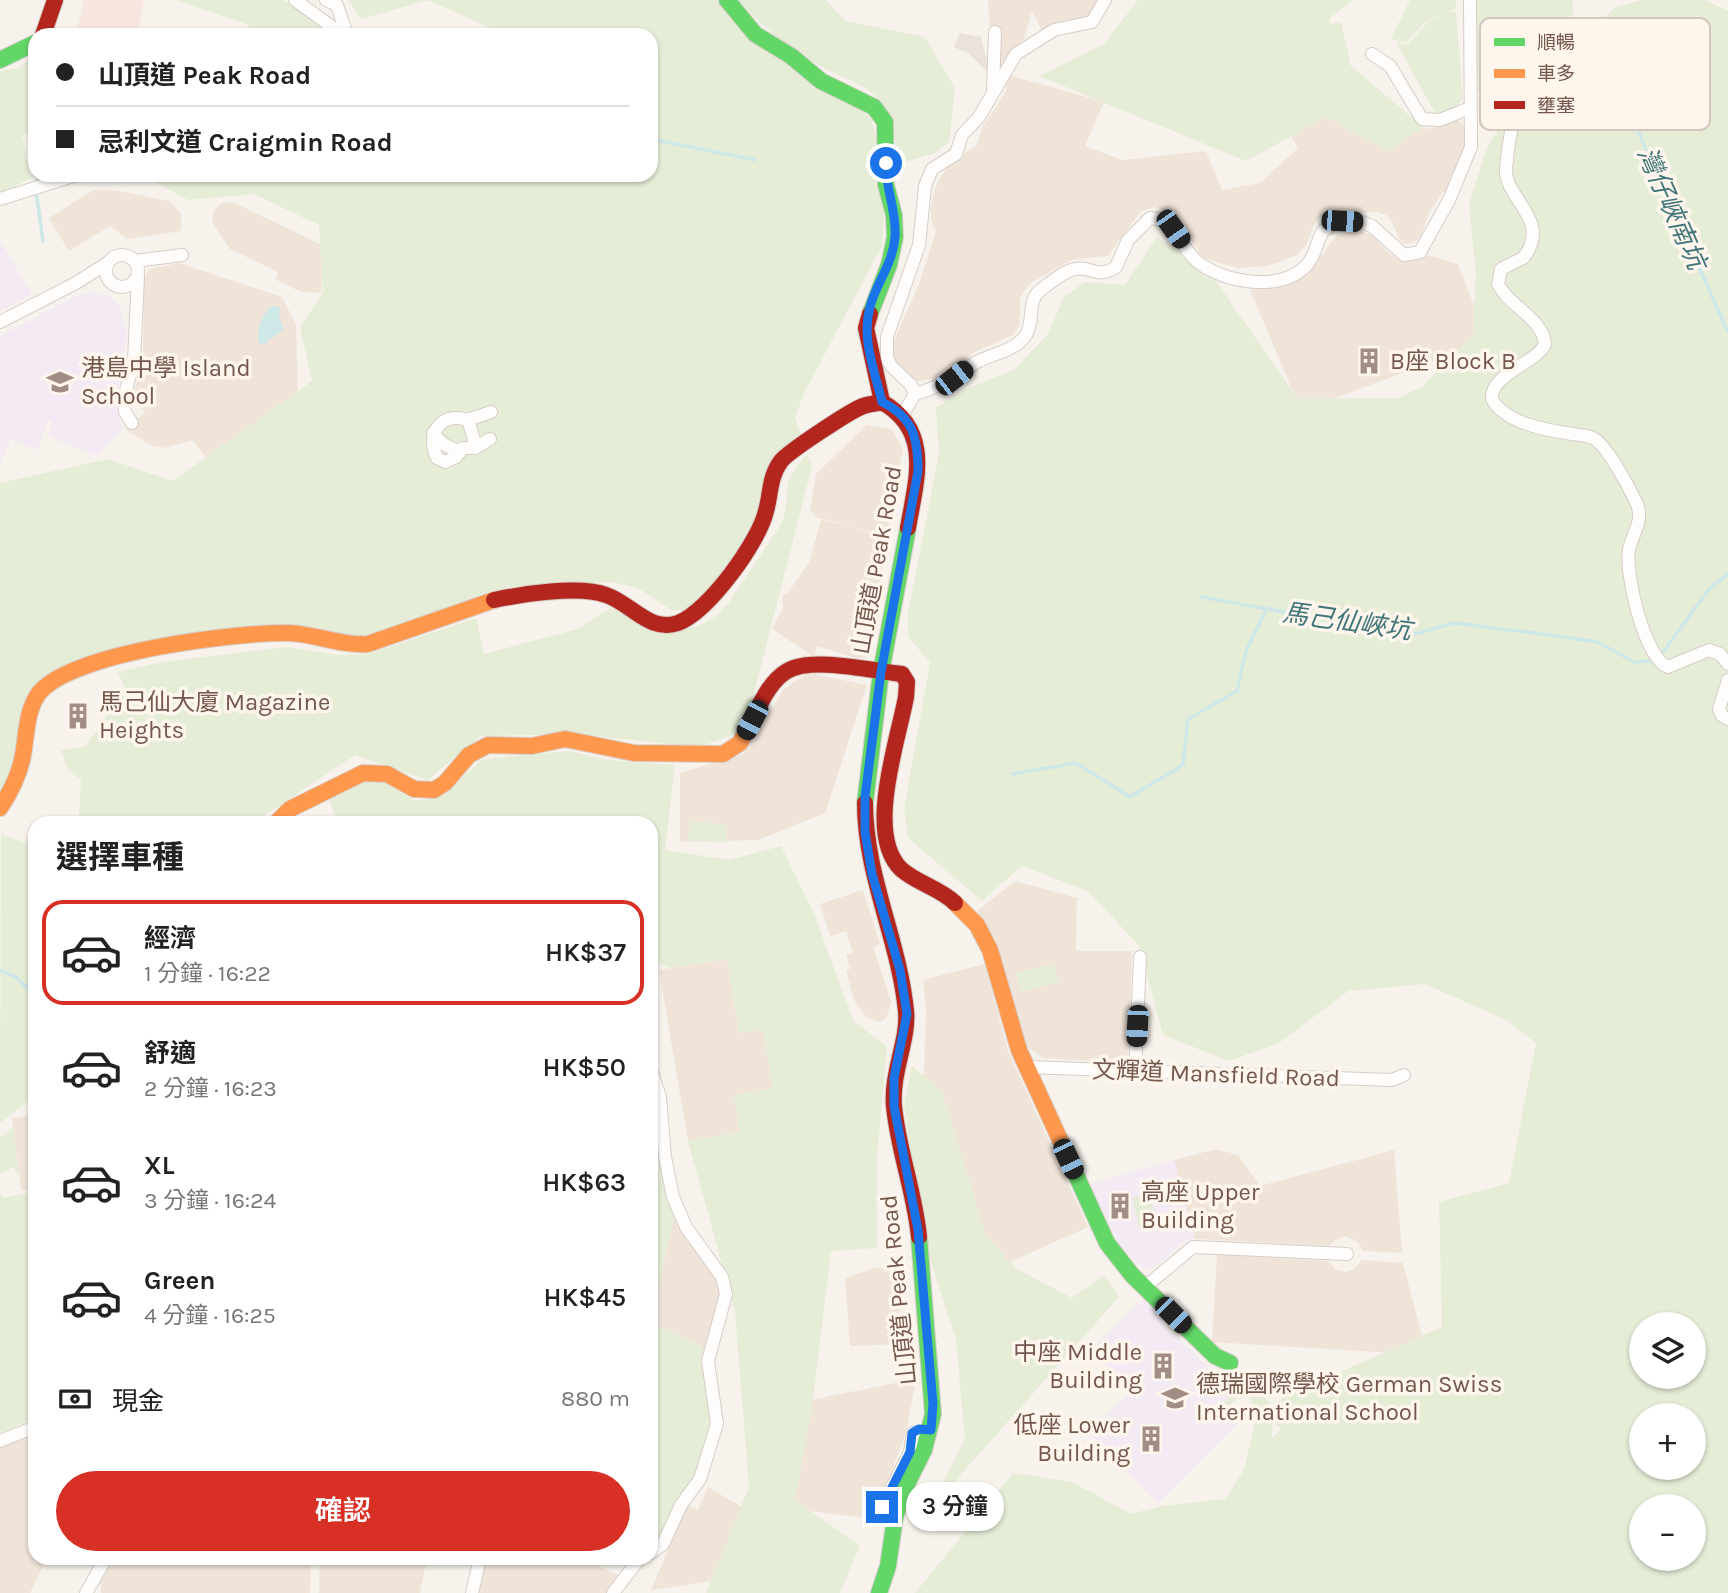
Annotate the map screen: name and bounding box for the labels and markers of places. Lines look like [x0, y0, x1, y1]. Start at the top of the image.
building icon: B座 Block B [1354, 346, 1384, 376]
place label: B座 Block B [1390, 347, 1516, 375]
place label: 港島中學 Island School [81, 354, 251, 410]
school or university icon: 港島中學 Island School [45, 367, 75, 397]
place label: 馬己仙大廈 Magazine Heights [99, 688, 330, 744]
building icon: 馬己仙大廈 Magazine Heights [63, 701, 93, 731]
place label: 高座 Upper Building [1141, 1178, 1260, 1234]
building icon: 高座 Upper Building [1105, 1191, 1135, 1221]
place label: 中座 Middle Building [1013, 1338, 1142, 1394]
building icon: 中座 Middle Building [1148, 1351, 1178, 1381]
place label: 德瑞國際學校 German Swiss International School [1196, 1370, 1502, 1426]
school or university icon: 德瑞國際學校 German Swiss International School [1160, 1383, 1190, 1413]
place label: 低座 Lower Building [1014, 1411, 1130, 1467]
building icon: 低座 Lower Building [1136, 1424, 1166, 1454]

